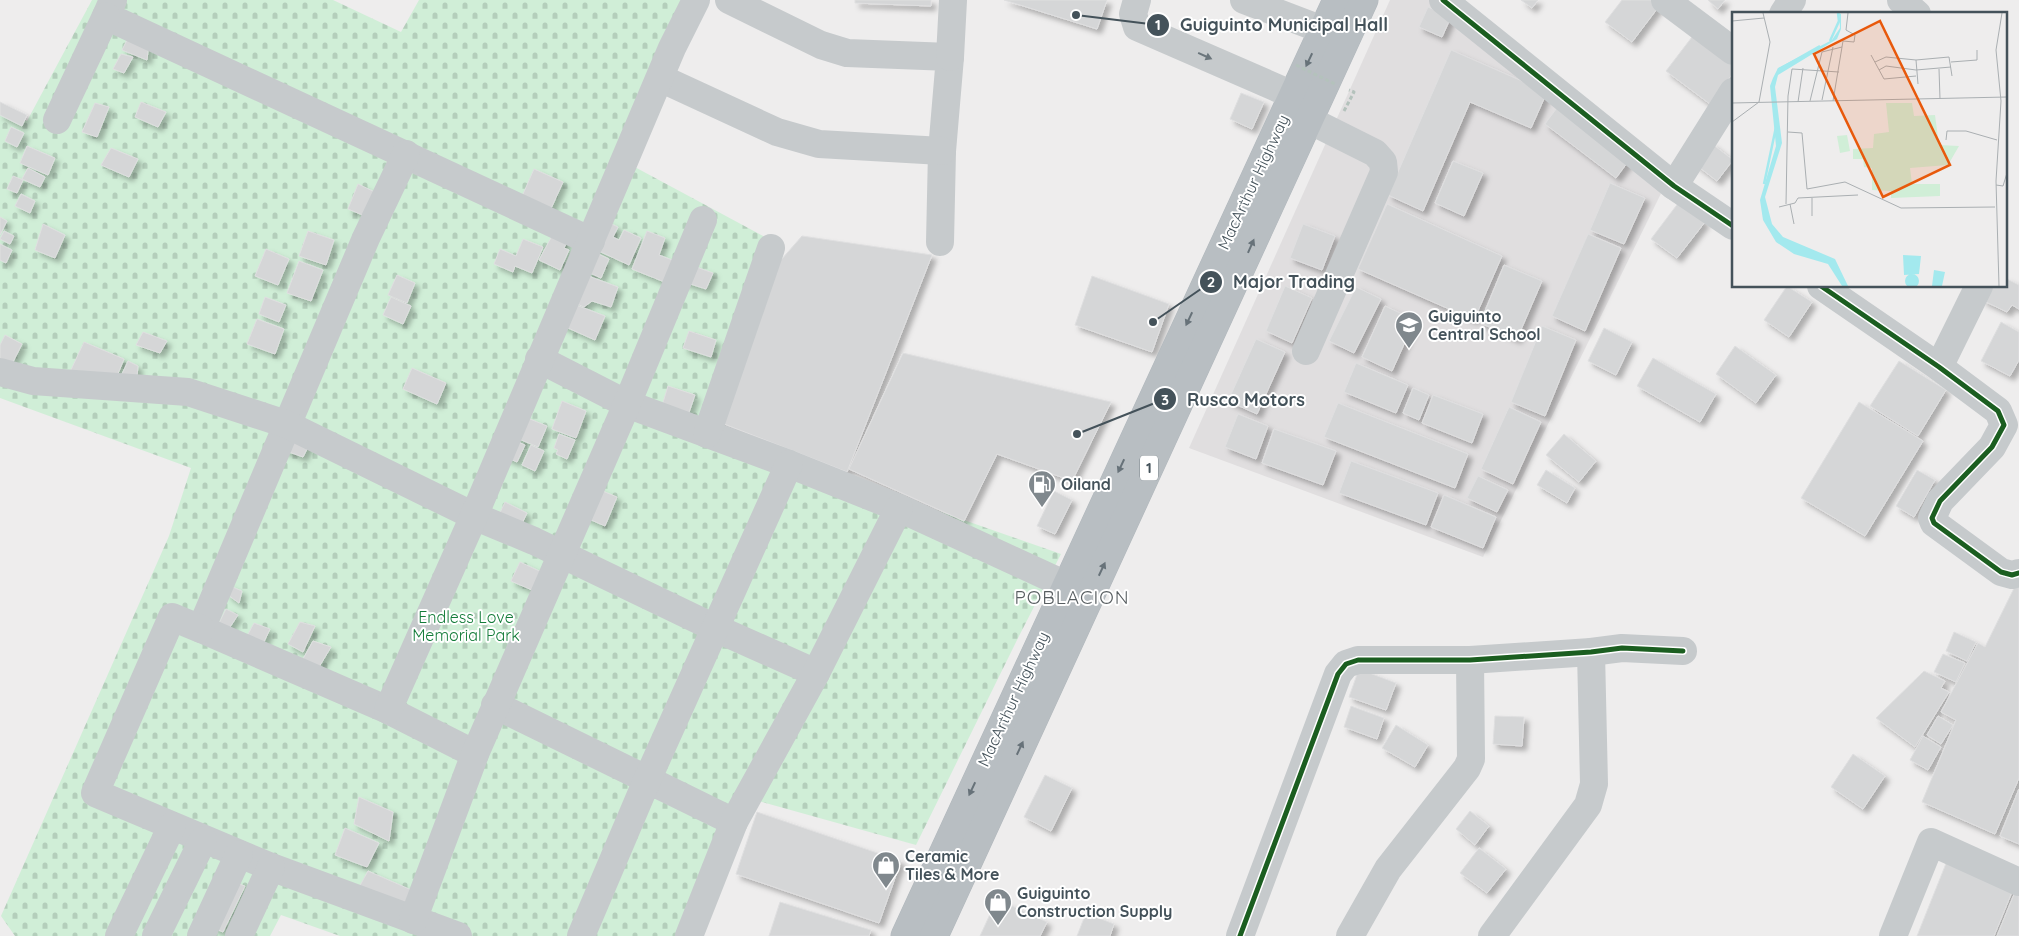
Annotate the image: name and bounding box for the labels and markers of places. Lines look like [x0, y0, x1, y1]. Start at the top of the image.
callout: Guiguinto Municipal Hall [1145, 9, 1399, 42]
callout: Major Trading [1198, 265, 1365, 298]
place label: Guiguinto Central School [1428, 306, 1541, 344]
school or university icon: Guiguinto Central School [1394, 310, 1424, 349]
callout: Rusco Motors [1152, 383, 1315, 416]
fuel station icon: Oiland [1027, 469, 1057, 508]
place label: Oiland [1061, 474, 1111, 494]
place label: Ceramic Tiles & More [905, 846, 1000, 884]
shop icon: Ceramic Tiles & More [871, 850, 901, 889]
place label: Guiguinto Construction Supply [1017, 883, 1172, 921]
shop icon: Guiguinto Construction Supply [983, 887, 1013, 926]

